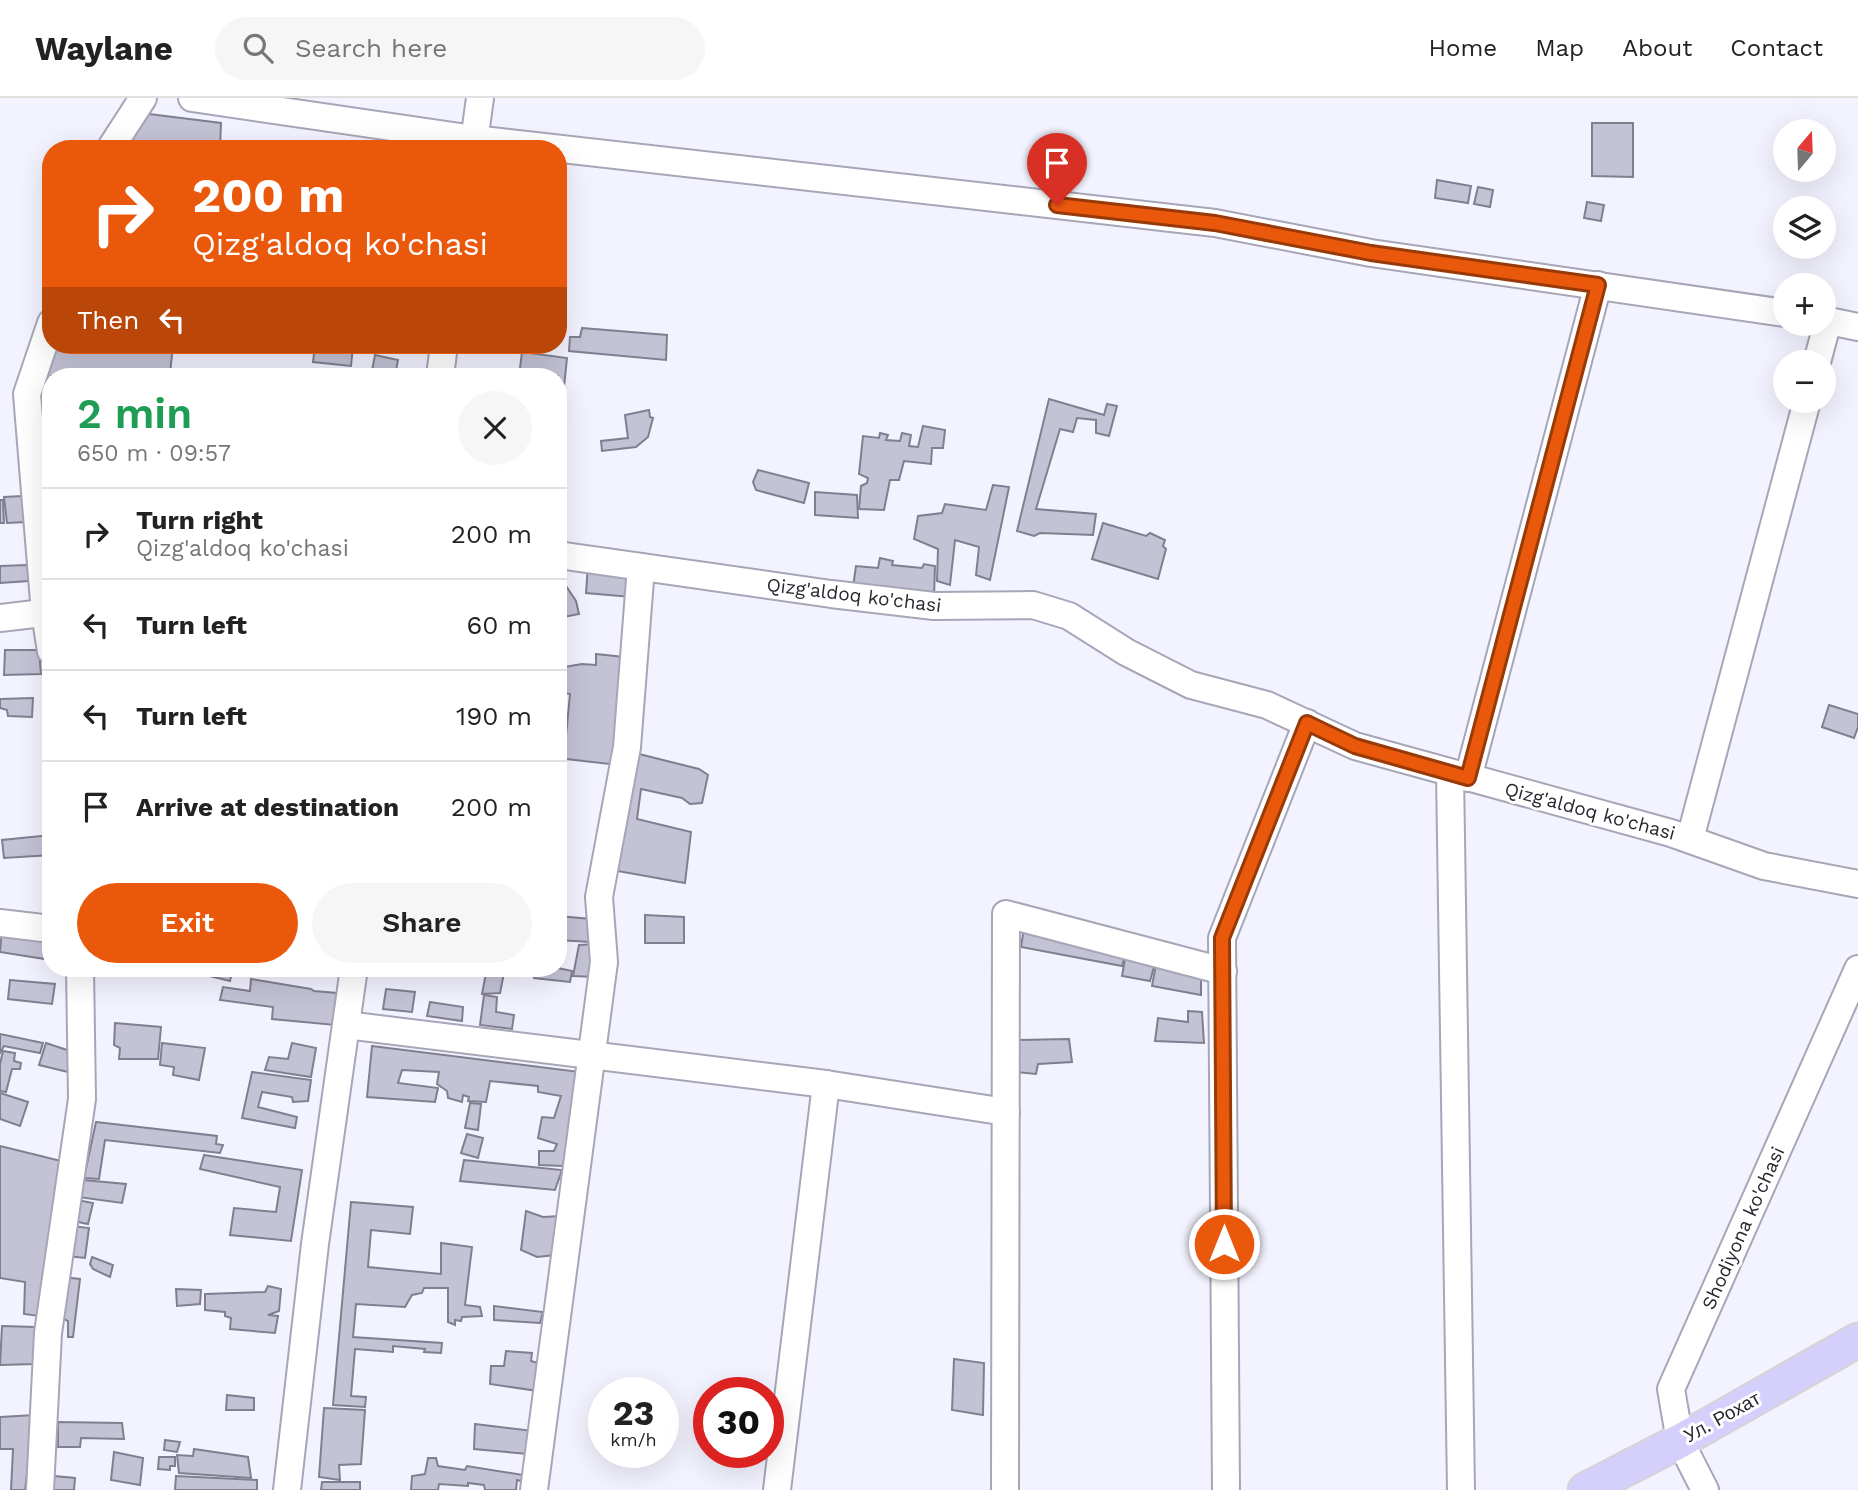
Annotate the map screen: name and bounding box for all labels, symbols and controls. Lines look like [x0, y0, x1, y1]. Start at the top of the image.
search box [215, 17, 705, 80]
text: Waylane [35, 29, 173, 68]
icon: search [239, 29, 277, 67]
text: Search here [295, 33, 447, 63]
text: Home [1429, 34, 1497, 62]
text: Map [1535, 34, 1584, 62]
text: About [1622, 34, 1692, 62]
text: Contact [1730, 34, 1823, 62]
north arrow [1773, 119, 1836, 182]
map controls [1773, 119, 1836, 413]
pin [1027, 133, 1087, 205]
icon: arrive [1038, 144, 1076, 182]
text: 200 m [192, 166, 344, 224]
icon: right [77, 168, 168, 259]
button: layers [1773, 196, 1836, 259]
text: Qizg'aldoq ko'chasi [192, 225, 488, 263]
button: + [1773, 273, 1836, 336]
icon: left [153, 301, 191, 339]
text: Then [77, 305, 139, 335]
button: − [1773, 350, 1836, 413]
text: 2 min [77, 389, 192, 438]
button: close [458, 391, 532, 465]
text: 650 m · 09:57 [77, 440, 231, 467]
text: Turn right [136, 505, 263, 535]
icon: right [77, 515, 115, 553]
text: 200 m [451, 519, 532, 549]
text: Qizg'aldoq ko'chasi [136, 535, 349, 562]
street label: Qizg'aldoq ko'chasi [765, 573, 943, 617]
icon: left [77, 606, 115, 644]
text: Turn left [136, 610, 247, 640]
text: 60 m [466, 610, 532, 640]
icon: left [77, 697, 115, 735]
text: Turn left [136, 701, 247, 731]
text: 190 m [456, 701, 532, 731]
street label: Qizg'aldoq ko'chasi [1502, 777, 1678, 845]
icon: arrive [77, 788, 115, 826]
text: Arrive at destination [136, 792, 399, 822]
text: 200 m [451, 792, 532, 822]
button: Exit [77, 883, 298, 963]
button: Share [312, 883, 532, 963]
street label: Shodiyona ko'chasi [1697, 1143, 1789, 1313]
position arrow [1187, 1207, 1261, 1281]
speed limit sign: 30 [693, 1377, 784, 1468]
street label: Ул. Рохат [1680, 1386, 1764, 1447]
text: 23 [613, 1392, 654, 1434]
text: km/h [610, 1429, 657, 1450]

